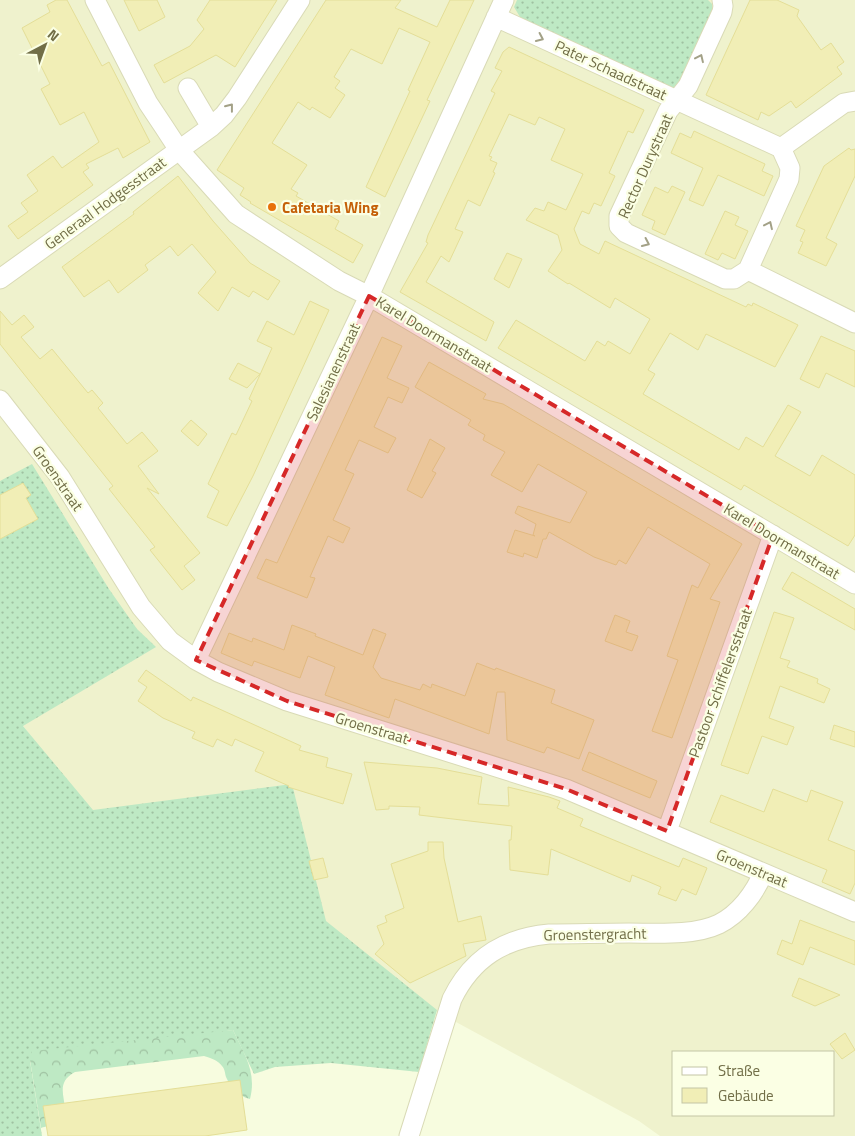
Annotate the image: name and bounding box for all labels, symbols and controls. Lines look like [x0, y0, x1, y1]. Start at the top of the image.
north arrow [20, 20, 70, 70]
text: N [43, 24, 64, 46]
one-way arrow [535, 32, 544, 42]
street label: Pater Schaadstraat [551, 34, 671, 106]
one-way arrow [694, 54, 705, 63]
one-way arrow [224, 103, 233, 113]
street label: Rector Durystraat [612, 109, 679, 222]
street label: Generaal Hodgesstraat [39, 151, 171, 255]
place label: Cafetaria Wing [282, 196, 378, 219]
marker: Cafetaria Wing [266, 201, 278, 213]
one-way arrow [763, 221, 774, 230]
one-way arrow [641, 236, 650, 247]
street label: Karel Doormanstraat [372, 290, 497, 378]
street label: Salesianenstraat [300, 319, 366, 425]
street label: Groenstraat [27, 440, 90, 516]
street label: Karel Doormanstraat [720, 497, 845, 585]
street label: Pastoor Schiffelersstraat [682, 605, 758, 761]
street label: Groenstraat [333, 706, 412, 750]
street label: Groenstraat [713, 843, 792, 894]
street label: Groenstergracht [543, 922, 647, 946]
legend [672, 1051, 835, 1116]
text: Straße [718, 1059, 760, 1082]
text: Gebäude [718, 1084, 774, 1107]

